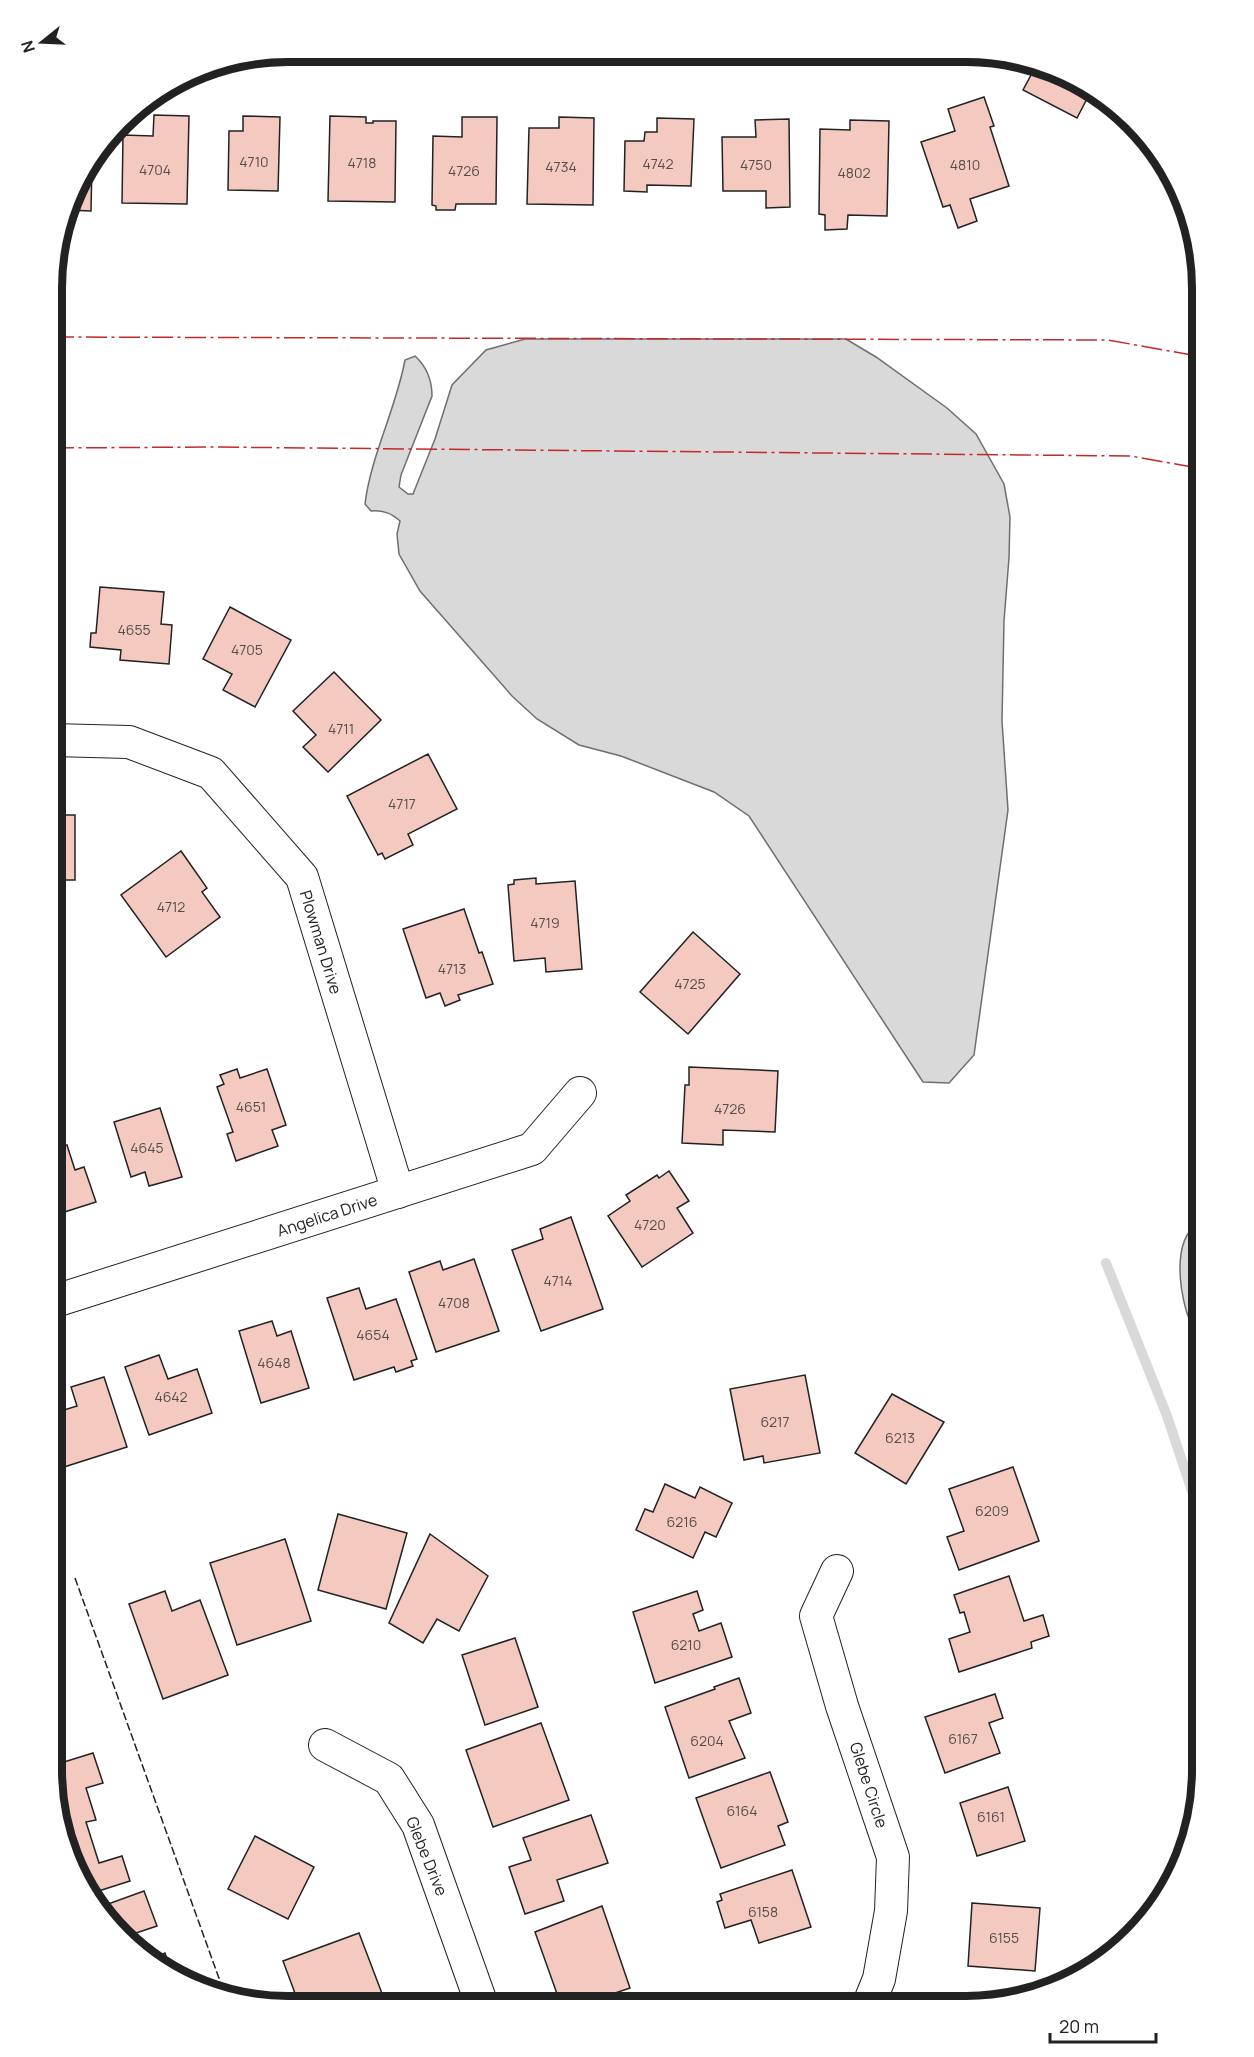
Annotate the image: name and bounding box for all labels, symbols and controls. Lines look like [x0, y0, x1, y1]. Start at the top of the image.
north arrow [12, 12, 72, 72]
text: N [15, 38, 40, 56]
house number: 4710 [239, 152, 269, 171]
house number: 4718 [348, 153, 376, 172]
house number: 4742 [643, 154, 673, 173]
house number: 4750 [740, 155, 772, 174]
house number: 4810 [950, 155, 980, 174]
house number: 4734 [545, 157, 577, 176]
house number: 4704 [139, 160, 171, 179]
house number: 4726 [448, 161, 480, 180]
house number: 4802 [838, 163, 870, 182]
house number: 4655 [117, 620, 151, 639]
house number: 4705 [231, 640, 263, 659]
house number: 4711 [328, 719, 354, 738]
house number: 4717 [388, 794, 416, 813]
street label: Plowman Drive [295, 887, 347, 997]
house number: 4712 [157, 897, 185, 916]
house number: 4719 [530, 913, 560, 932]
house number: 4713 [438, 959, 466, 978]
house number: 4725 [674, 974, 706, 993]
house number: 4651 [236, 1097, 266, 1116]
house number: 4726 [714, 1099, 746, 1118]
house number: 4645 [130, 1138, 164, 1157]
street label: Angelica Drive [274, 1188, 380, 1242]
house number: 4720 [634, 1215, 666, 1234]
house number: 4714 [544, 1271, 573, 1290]
house number: 4708 [438, 1293, 470, 1312]
house number: 4654 [356, 1325, 390, 1344]
house number: 4648 [257, 1353, 291, 1372]
house number: 4642 [154, 1387, 188, 1406]
house number: 6217 [760, 1412, 790, 1431]
house number: 6213 [885, 1428, 915, 1447]
house number: 6209 [975, 1501, 1009, 1520]
house number: 6216 [667, 1512, 697, 1531]
house number: 6210 [671, 1635, 701, 1654]
house number: 6167 [948, 1729, 978, 1748]
house number: 6204 [690, 1731, 724, 1750]
street label: Glebe Circle [845, 1739, 893, 1831]
house number: 6164 [727, 1801, 757, 1820]
house number: 6161 [977, 1807, 1005, 1826]
street label: Glebe Drive [401, 1813, 453, 1899]
house number: 6158 [748, 1902, 778, 1921]
house number: 6155 [989, 1928, 1019, 1947]
scale bar [1050, 2006, 1156, 2044]
text: 20 m [1059, 2014, 1099, 2038]

